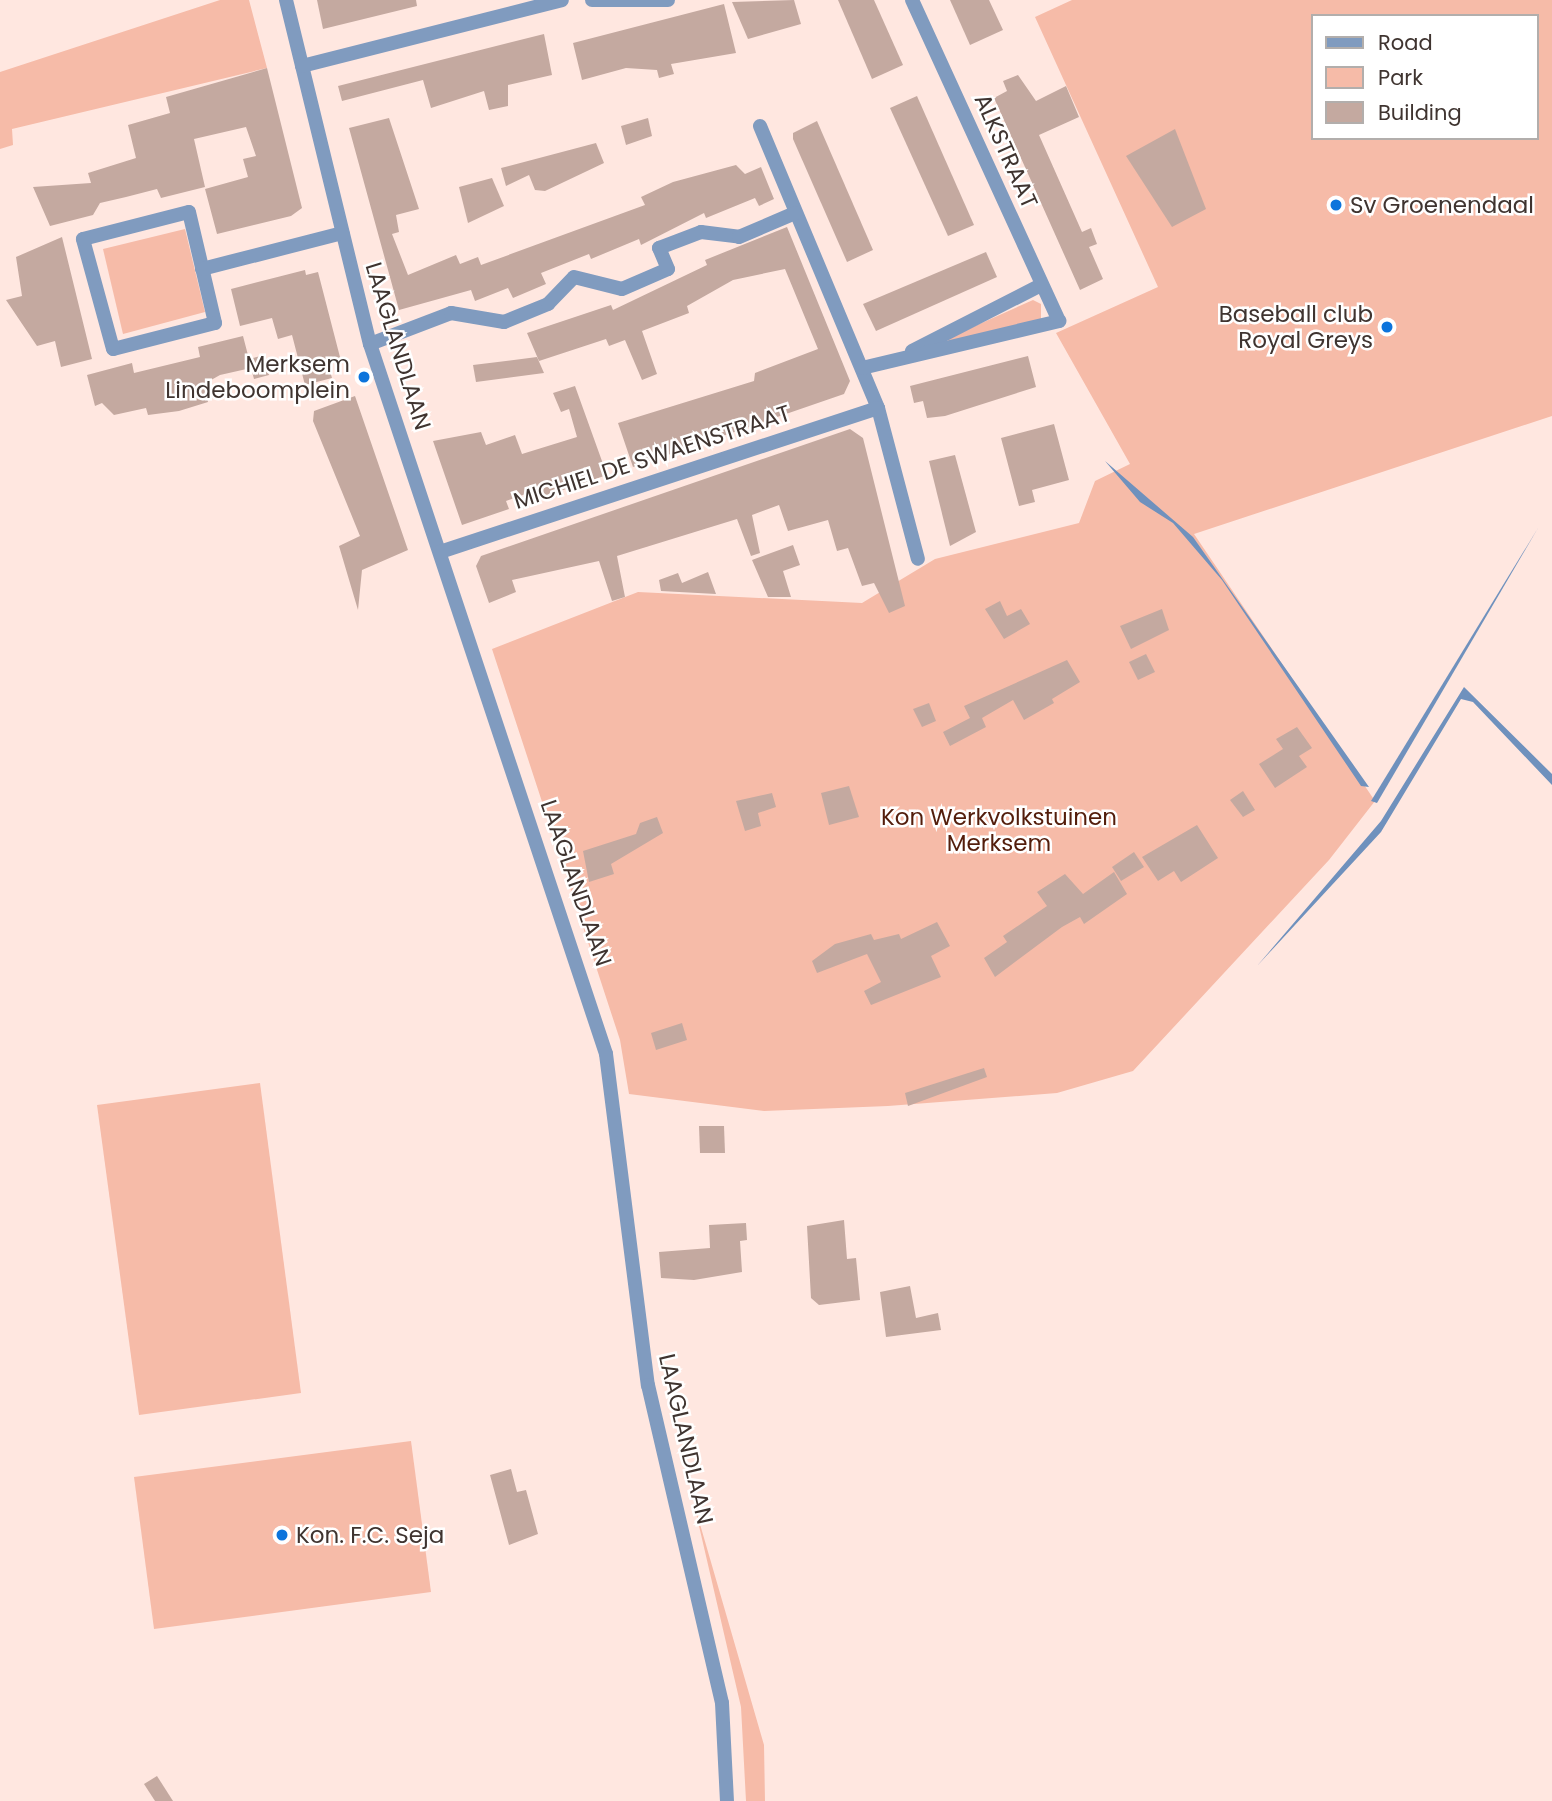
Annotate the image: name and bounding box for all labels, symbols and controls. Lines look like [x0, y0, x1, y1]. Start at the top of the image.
legend [1310, 14, 1538, 140]
text: Road [1378, 28, 1433, 57]
text: Park [1378, 63, 1423, 92]
street label: ALKSTRAAT [968, 89, 1044, 213]
text: Building [1378, 98, 1462, 127]
place label: Sv Groenendaal [1350, 191, 1534, 219]
marker: Sv Groenendaal [1328, 197, 1344, 213]
street label: LAAGLANDLAAN [359, 259, 437, 433]
place label: Baseball club Royal Greys [1219, 300, 1373, 354]
marker: Baseball club Royal Greys [1379, 319, 1395, 335]
place label: Merksem Lindeboomplein [165, 350, 350, 404]
marker: Merksem Lindeboomplein [356, 369, 372, 385]
street label: MICHIEL DE SWAENSTRAAT [510, 399, 794, 515]
street label: LAAGLANDLAAN [535, 796, 617, 970]
park label: Kon Werkvolkstuinen Merksem [881, 803, 1117, 857]
street label: LAAGLANDLAAN [653, 1351, 719, 1527]
place label: Kon. F.C. Seja [296, 1521, 444, 1549]
marker: Kon. F.C. Seja [274, 1527, 290, 1543]

